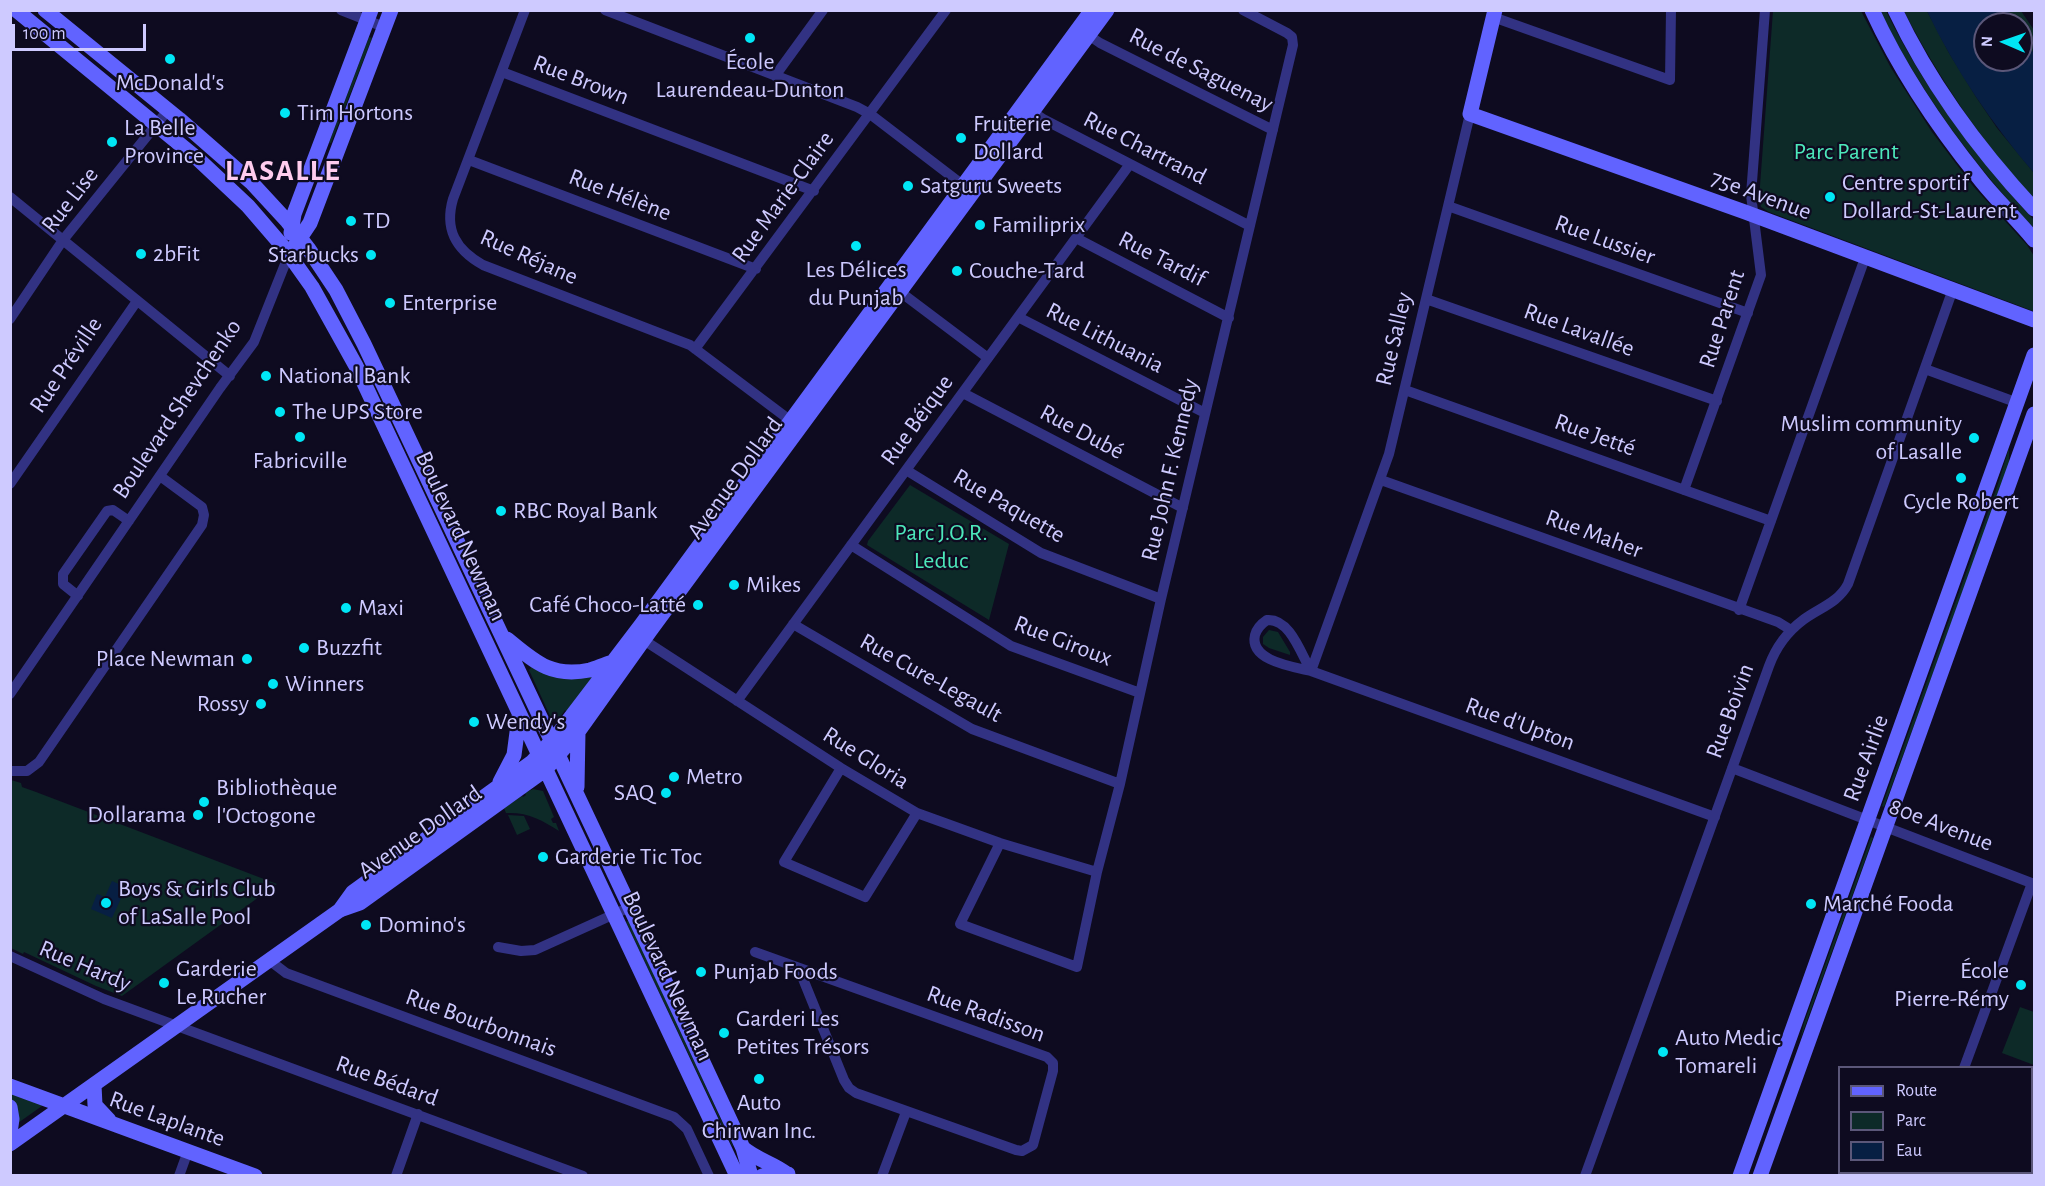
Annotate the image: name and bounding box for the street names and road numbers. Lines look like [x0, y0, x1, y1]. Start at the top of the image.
street label: Rue de Saguenay [1124, 21, 1278, 119]
street label: Rue Brown [529, 49, 633, 111]
street label: Rue Chartrand [1079, 105, 1211, 191]
street label: Rue Marie-Claire [726, 126, 840, 268]
street label: Rue Lise [35, 161, 105, 239]
street label: Rue Hélène [565, 162, 675, 228]
street label: 75e Avenue [1707, 164, 1815, 226]
street label: Rue Lussier [1551, 209, 1659, 271]
street label: Rue Réjane [476, 223, 582, 291]
street label: Rue Tardif [1113, 225, 1211, 293]
street label: Rue Parent [1693, 266, 1751, 372]
street label: Rue Salley [1369, 289, 1419, 389]
street label: Rue Lithuania [1041, 296, 1169, 380]
street label: Rue Lavallée [1520, 297, 1638, 363]
street label: Rue Préville [23, 311, 109, 419]
street label: Boulevard Shevchenko [106, 314, 248, 504]
street label: Rue Béique [874, 369, 960, 471]
street label: Rue John F. Kennedy [1135, 376, 1205, 564]
street label: Rue Dubé [1035, 398, 1129, 466]
street label: Rue Jetté [1551, 407, 1639, 463]
street label: Avenue Dollard [681, 411, 789, 545]
street label: Boulevard Newman [409, 447, 513, 625]
street label: Rue Paquette [948, 462, 1070, 550]
street label: Rue Maher [1542, 503, 1646, 565]
street label: Rue Giroux [1010, 609, 1116, 673]
street label: Rue Cure-Legault [855, 627, 1007, 729]
street label: Rue Boivin [1700, 660, 1760, 762]
street label: Rue d'Upton [1461, 691, 1579, 757]
street label: Rue Airlie [1837, 711, 1895, 805]
street label: Rue Gloria [818, 720, 914, 796]
street label: Avenue Dollard [353, 779, 487, 885]
street label: 80e Avenue [1885, 792, 1997, 858]
street label: Boulevard Newman [616, 887, 720, 1065]
street label: Rue Hardy [35, 934, 135, 998]
street label: Rue Radisson [923, 979, 1049, 1049]
street label: Rue Bourbonnais [402, 982, 560, 1064]
street label: Rue Bédard [332, 1049, 442, 1113]
street label: Rue Laplante [105, 1085, 229, 1153]

